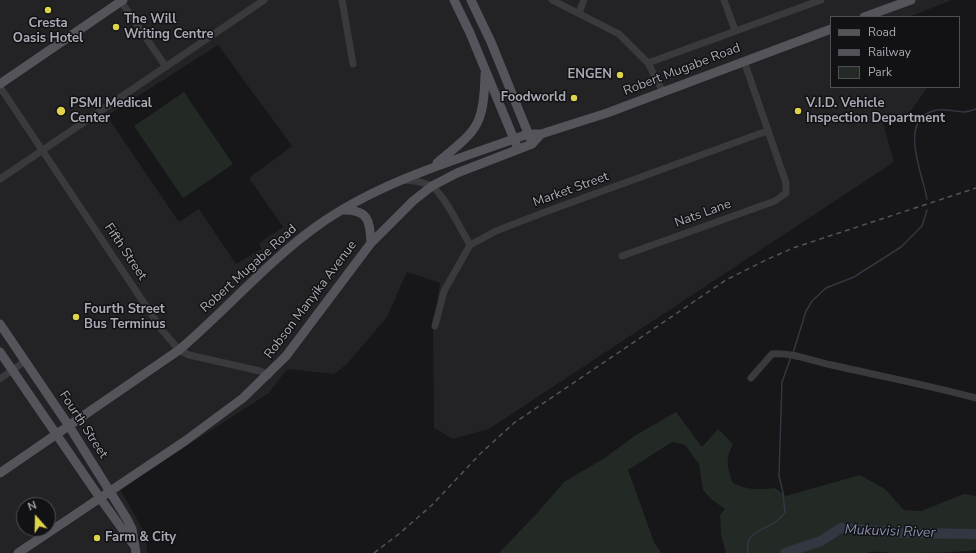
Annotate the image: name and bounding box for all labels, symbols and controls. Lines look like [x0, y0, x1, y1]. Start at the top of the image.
marker: Cresta Oasis Hotel [43, 5, 53, 15]
place label: The Will Writing Centre [124, 12, 213, 43]
place label: Cresta Oasis Hotel [13, 16, 83, 47]
legend [830, 16, 960, 88]
marker: The Will Writing Centre [111, 22, 121, 32]
text: Road [868, 24, 896, 40]
street label: Robert Mugabe Road [621, 40, 743, 100]
text: Railway [868, 44, 911, 60]
text: Park [868, 64, 892, 80]
place label: ENGEN [567, 67, 612, 83]
marker: ENGEN [615, 70, 625, 80]
place label: Foodworld [501, 90, 566, 106]
marker: Foodworld [569, 93, 579, 103]
place label: PSMI Medical Center [70, 96, 152, 127]
place label: V.I.D. Vehicle Inspection Department [806, 96, 945, 127]
marker: PSMI Medical Center [55, 105, 67, 117]
marker: V.I.D. Vehicle Inspection Department [793, 106, 803, 116]
street label: Market Street [531, 169, 611, 211]
street label: Nats Lane [673, 197, 733, 231]
street label: Fifth Street [100, 221, 150, 283]
street label: Robert Mugabe Road [198, 222, 300, 316]
street label: Robson Manyika Avenue [262, 238, 360, 362]
place label: Fourth Street Bus Terminus [84, 302, 166, 333]
marker: Fourth Street Bus Terminus [71, 312, 81, 322]
street label: Fourth Street [55, 388, 111, 462]
north arrow [16, 497, 56, 537]
text: N [26, 498, 38, 515]
water label: Mukuvisi River [844, 522, 936, 542]
place label: Farm & City [105, 530, 176, 546]
marker: Farm & City [92, 533, 102, 543]

